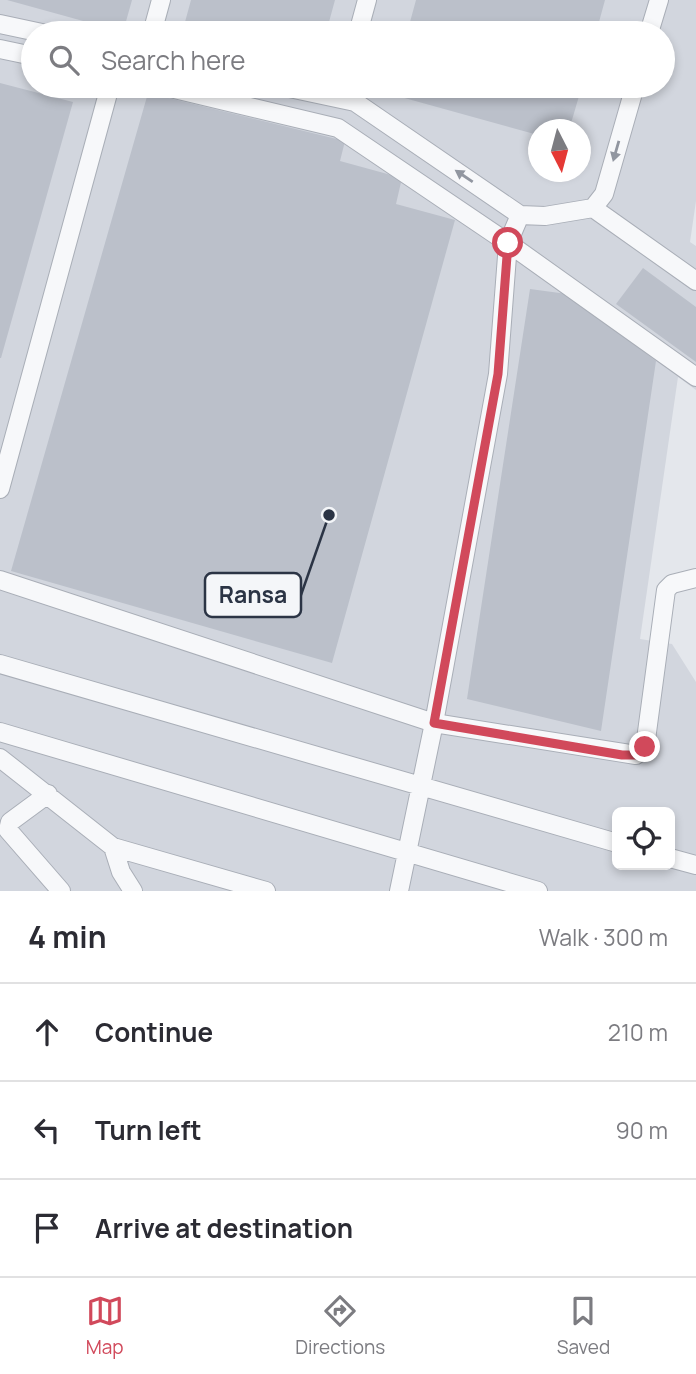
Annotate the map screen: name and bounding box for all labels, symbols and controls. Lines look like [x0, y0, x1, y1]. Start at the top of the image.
search box [21, 21, 675, 98]
icon: search [45, 41, 83, 79]
text: Search here [101, 42, 246, 78]
north arrow [528, 119, 591, 182]
one-way arrow [610, 141, 621, 163]
one-way arrow [454, 170, 474, 183]
route start [492, 227, 523, 258]
callout: Ransa [205, 573, 301, 617]
text: Ransa [219, 578, 287, 610]
route end [629, 731, 660, 762]
map controls [612, 807, 675, 870]
button: locate [612, 807, 675, 870]
text: 4 min [28, 916, 106, 957]
text: Walk · 300 m [539, 921, 668, 953]
icon: ahead [28, 1013, 66, 1051]
text: Continue [95, 1014, 213, 1050]
text: 210 m [608, 1016, 668, 1048]
icon: left [28, 1111, 66, 1149]
text: Turn left [95, 1112, 202, 1148]
text: 90 m [616, 1114, 668, 1146]
icon: arrive [28, 1209, 66, 1247]
text: Arrive at destination [95, 1210, 353, 1246]
tab: Map [86, 1292, 124, 1360]
tab: Directions [295, 1292, 385, 1360]
tab: Saved [557, 1292, 610, 1360]

